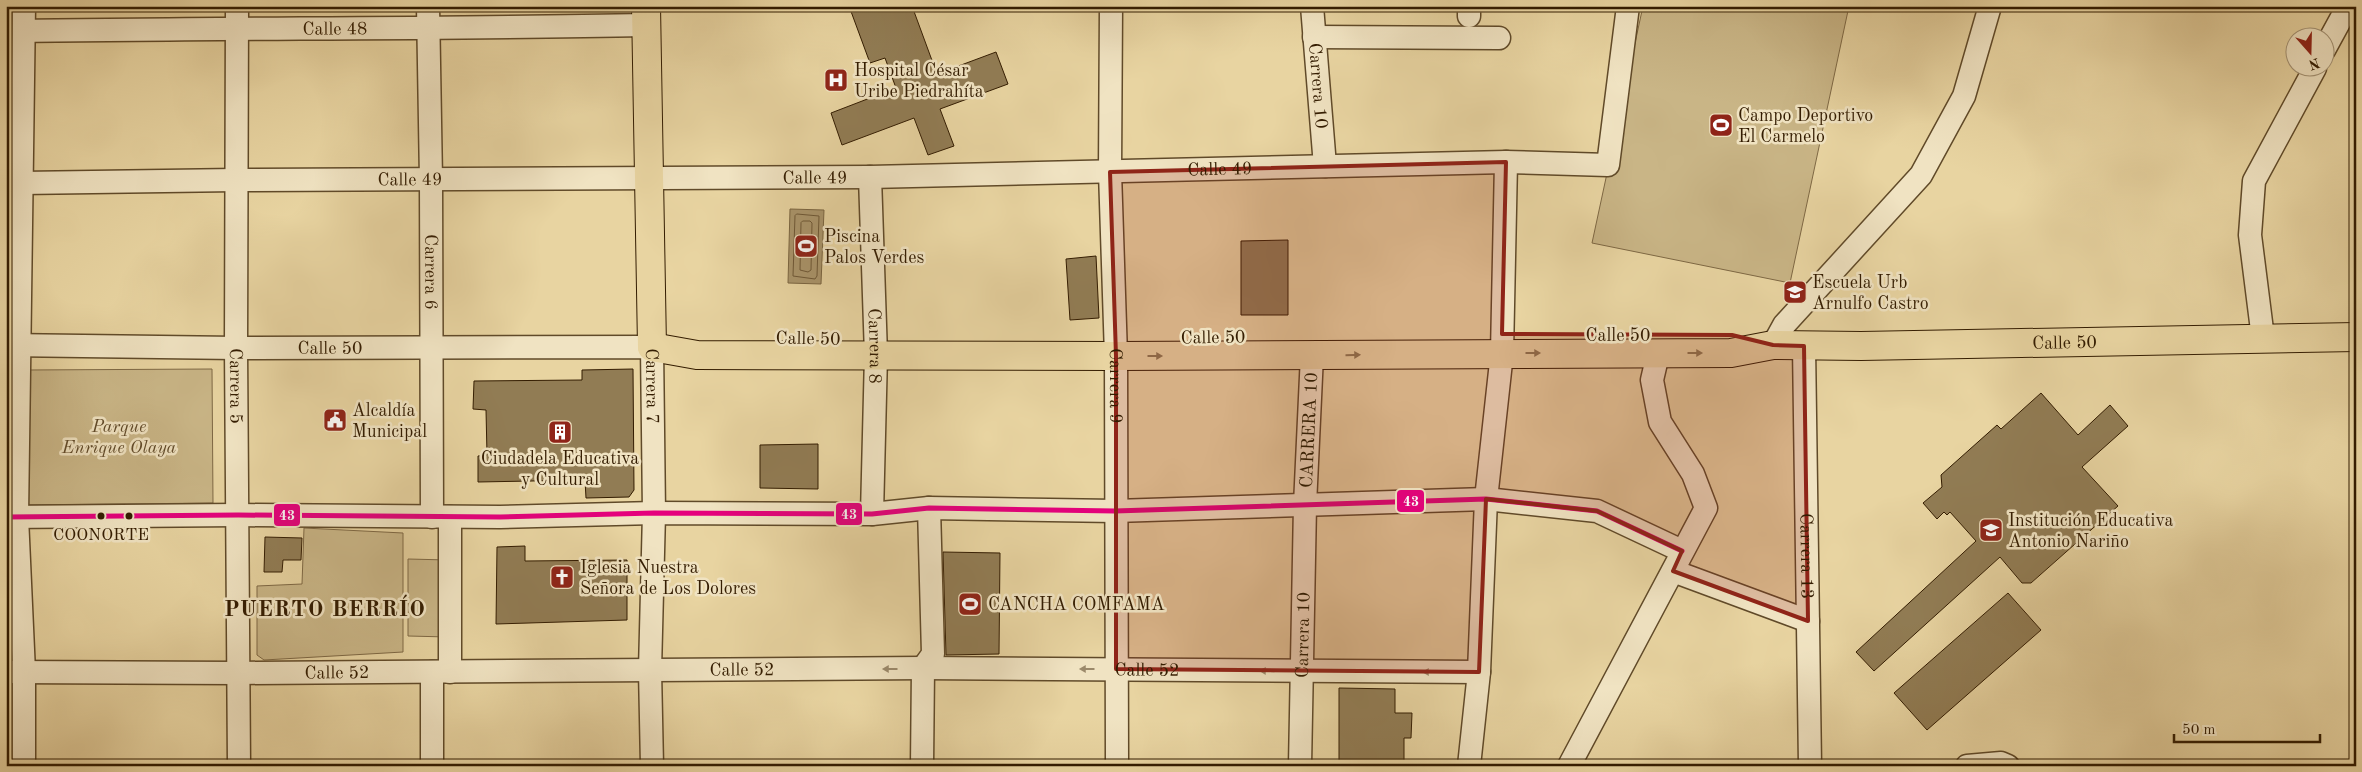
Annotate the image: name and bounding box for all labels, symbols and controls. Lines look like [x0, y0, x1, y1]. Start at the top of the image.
street label: Calle 48 [302, 20, 368, 39]
north arrow [2284, 28, 2334, 78]
street label: Carrera 10 [1305, 42, 1330, 130]
text: N [2306, 55, 2322, 72]
place label: Hospital César Uribe Piedrahíta [854, 62, 984, 101]
hospital icon: Hospital César Uribe Piedrahíta [823, 67, 849, 93]
place label: Campo Deportivo El Carmelo [1738, 107, 1873, 146]
sports icon: Campo Deportivo El Carmelo [1708, 112, 1734, 138]
street label: Calle 49 [1187, 160, 1253, 180]
street label: Calle 49 [782, 169, 847, 187]
street label: Calle 49 [377, 171, 443, 189]
place label: Piscina Palos Verdes [824, 228, 924, 267]
sports icon: Piscina Palos Verdes [793, 233, 819, 259]
street label: Carrera 6 [421, 234, 439, 310]
place label: Escuela Urb Arnulfo Castro [1812, 274, 1929, 313]
school or university icon: Escuela Urb Arnulfo Castro [1782, 279, 1808, 305]
street label: Carrera 8 [864, 308, 884, 384]
street label: Calle 50 [1586, 327, 1650, 345]
street label: Calle 50 [1180, 328, 1246, 348]
street label: Calle 50 [775, 329, 841, 349]
street label: Calle 50 [2032, 334, 2097, 353]
street label: Calle 50 [297, 340, 362, 358]
street label: Carrera 5 [226, 348, 245, 424]
street label: Carrera 7 [642, 348, 661, 424]
street label: Carrera 9 [1106, 348, 1124, 424]
one-way arrow [1525, 349, 1541, 357]
one-way arrow [1688, 349, 1704, 357]
one-way arrow [1345, 351, 1361, 359]
one-way arrow [1148, 352, 1164, 360]
street label: CARRERA 10 [1298, 372, 1321, 488]
place label: Alcaldía Municipal [352, 402, 427, 441]
public building icon: Alcaldía Municipal [322, 407, 348, 433]
park label: Parque Enrique Olaya [61, 418, 177, 457]
building icon: Ciudadela Educativa y Cultural [547, 419, 573, 445]
place label: Ciudadela Educativa y Cultural [481, 450, 639, 489]
line badge: 43 [1396, 489, 1425, 513]
text: 43 [1403, 495, 1419, 509]
line badge: 43 [835, 502, 863, 526]
line badge: 43 [273, 503, 301, 527]
text: 43 [841, 508, 857, 522]
text: 43 [279, 509, 295, 523]
marker: COONORTE [96, 511, 106, 521]
unlabelled marker [124, 511, 134, 521]
place label: Institución Educativa Antonio Nariño [2008, 512, 2173, 551]
street label: Carrera 13 [1796, 513, 1816, 599]
school or university icon: Institución Educativa Antonio Nariño [1978, 517, 2004, 543]
place label: COONORTE [53, 527, 149, 544]
place label: Iglesia Nuestra Señora de Los Dolores [580, 559, 756, 598]
church icon: Iglesia Nuestra Señora de Los Dolores [549, 564, 575, 590]
sports icon: CANCHA COMFAMA [957, 591, 983, 617]
street label: Carrera 10 [1294, 592, 1313, 678]
district label: PUERTO BERRÍO [224, 594, 426, 621]
place label: CANCHA COMFAMA [988, 596, 1165, 614]
street label: Calle 52 [709, 661, 775, 680]
street label: Calle 52 [1114, 661, 1180, 680]
street label: Calle 52 [304, 664, 370, 683]
one-way arrow [882, 665, 898, 673]
one-way arrow [1079, 665, 1095, 673]
one-way arrow [1259, 667, 1275, 675]
one-way arrow [1422, 668, 1438, 676]
scale bar [2174, 712, 2321, 744]
text: 50 m [2182, 723, 2216, 738]

